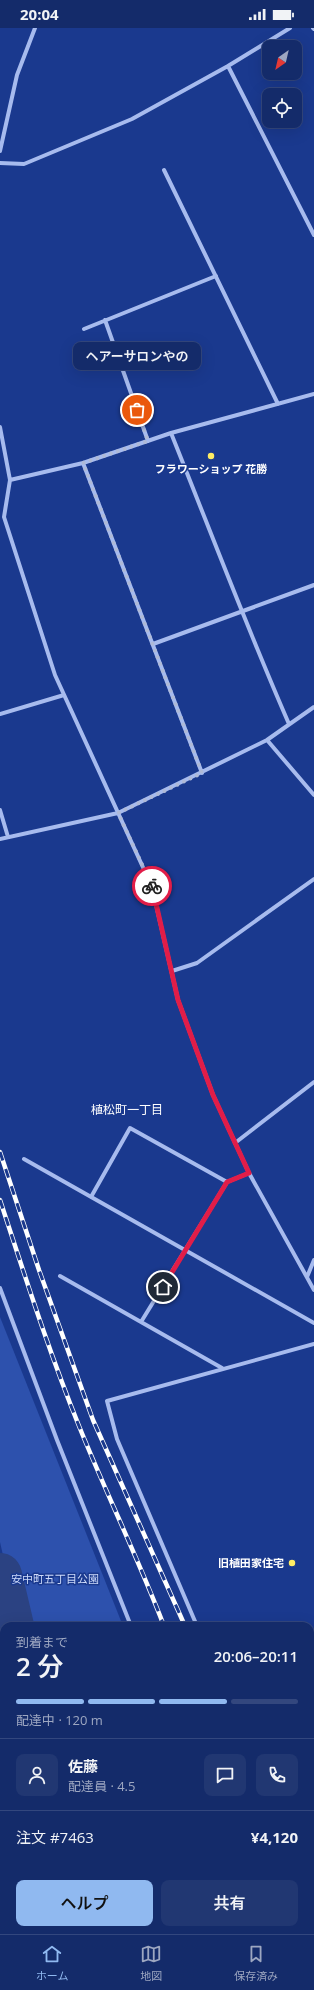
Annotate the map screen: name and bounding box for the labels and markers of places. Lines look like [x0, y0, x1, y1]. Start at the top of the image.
callout: ヘアーサロンやの [73, 342, 201, 370]
pin [120, 393, 154, 427]
marker: フラワーショップ 花勝 [206, 451, 216, 461]
place label: フラワーショップ 花勝 [155, 461, 267, 476]
pin [146, 1270, 180, 1304]
place label: 旧植田家住宅 [218, 1555, 284, 1570]
marker: 旧植田家住宅 [287, 1558, 297, 1568]

